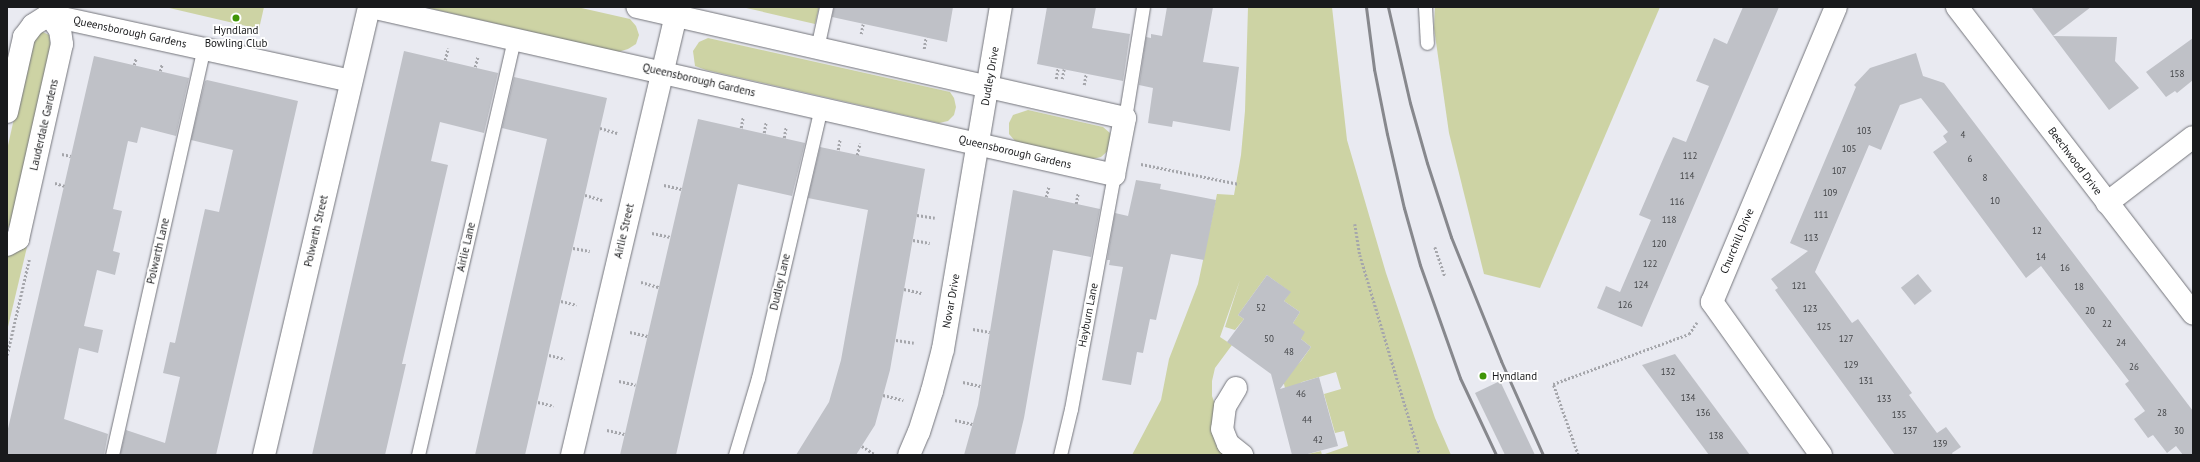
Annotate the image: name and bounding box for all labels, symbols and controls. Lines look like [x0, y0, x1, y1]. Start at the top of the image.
marker: Hyndland Bowling Club [231, 13, 241, 23]
street label: Queensborough Gardens [72, 14, 188, 50]
place label: Hyndland Bowling Club [205, 24, 267, 50]
street label: Dudley Drive [978, 45, 1002, 107]
street label: Queensborough Gardens [641, 61, 757, 99]
house number: 158 [2170, 69, 2184, 79]
street label: Lauderdale Gardens [27, 78, 61, 172]
street label: Beechwood Drive [2045, 124, 2105, 198]
house number: 103 [1857, 126, 1871, 136]
house number: 4 [1961, 130, 1965, 140]
street label: Queensborough Gardens [957, 133, 1073, 171]
house number: 105 [1842, 144, 1856, 154]
house number: 112 [1683, 151, 1697, 161]
house number: 6 [1968, 154, 1972, 164]
house number: 107 [1832, 166, 1846, 176]
house number: 114 [1680, 171, 1694, 181]
house number: 8 [1983, 173, 1987, 183]
house number: 109 [1823, 188, 1837, 198]
street label: Polwarth Street [301, 194, 331, 268]
house number: 10 [1990, 196, 2000, 206]
house number: 116 [1670, 197, 1684, 207]
street label: Airlie Street [611, 202, 637, 260]
street label: Churchill Drive [1717, 206, 1757, 276]
house number: 111 [1814, 210, 1828, 220]
house number: 118 [1662, 215, 1676, 225]
street label: Polwarth Lane [144, 217, 172, 285]
street label: Airlie Lane [454, 221, 478, 273]
house number: 12 [2032, 226, 2042, 236]
house number: 113 [1804, 233, 1818, 243]
house number: 120 [1652, 239, 1666, 249]
street label: Dudley Lane [767, 252, 793, 312]
house number: 14 [2036, 252, 2046, 262]
house number: 122 [1643, 259, 1657, 269]
house number: 16 [2060, 263, 2070, 273]
street label: Novar Drive [940, 273, 962, 329]
house number: 124 [1634, 280, 1648, 290]
house number: 121 [1792, 281, 1806, 291]
street label: Hayburn Lane [1075, 282, 1101, 348]
house number: 18 [2074, 282, 2084, 292]
house number: 126 [1618, 300, 1632, 310]
house number: 52 [1256, 303, 1266, 313]
house number: 123 [1803, 304, 1817, 314]
house number: 20 [2085, 306, 2095, 316]
house number: 22 [2102, 319, 2112, 329]
house number: 125 [1817, 322, 1831, 332]
house number: 50 [1264, 334, 1274, 344]
house number: 127 [1839, 334, 1853, 344]
house number: 24 [2116, 338, 2126, 348]
house number: 48 [1284, 347, 1294, 357]
house number: 129 [1844, 360, 1858, 370]
house number: 26 [2129, 362, 2139, 372]
house number: 132 [1661, 367, 1675, 377]
place label: Hyndland [1492, 369, 1537, 383]
marker: Hyndland [1477, 370, 1489, 382]
house number: 131 [1859, 376, 1873, 386]
house number: 46 [1296, 389, 1306, 399]
house number: 134 [1681, 393, 1695, 403]
house number: 133 [1877, 394, 1891, 404]
house number: 136 [1696, 408, 1710, 418]
house number: 28 [2157, 408, 2167, 418]
house number: 135 [1892, 410, 1906, 420]
house number: 44 [1302, 415, 1312, 425]
house number: 137 [1903, 426, 1917, 436]
house number: 30 [2174, 426, 2184, 436]
house number: 138 [1709, 431, 1723, 441]
house number: 42 [1313, 435, 1323, 445]
house number: 139 [1933, 439, 1947, 449]

